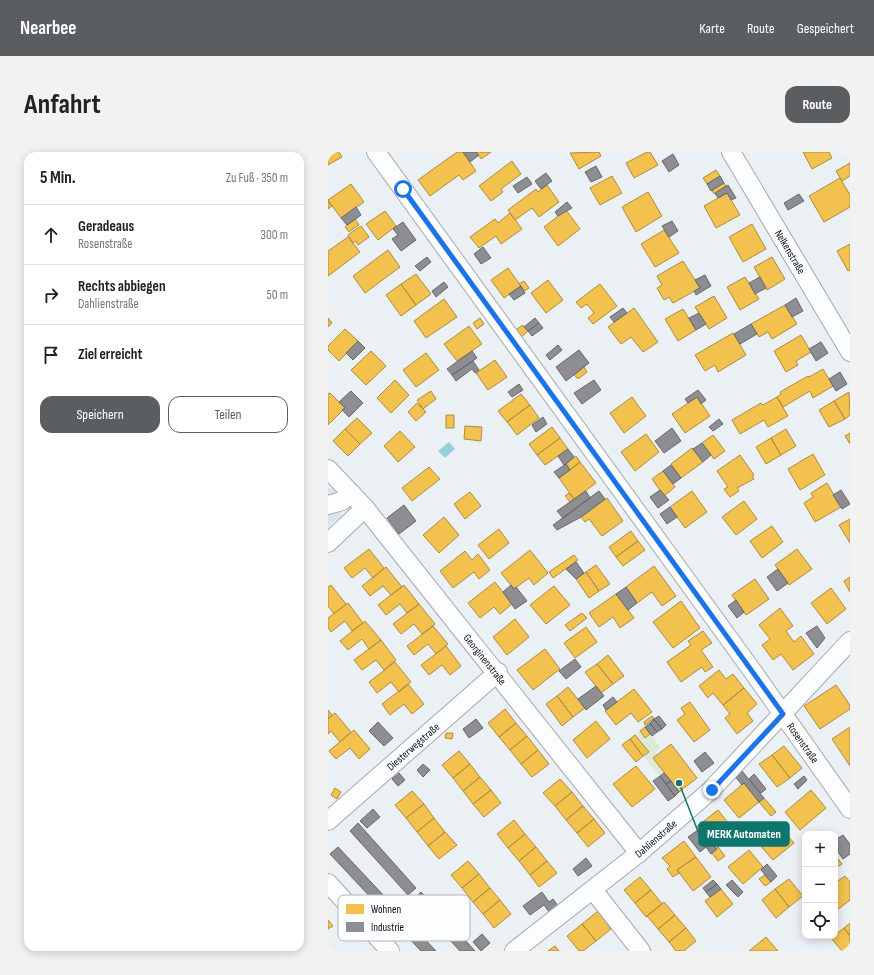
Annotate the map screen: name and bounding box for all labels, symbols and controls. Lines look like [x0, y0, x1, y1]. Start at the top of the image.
text: Nearbee [20, 17, 76, 40]
text: Karte [699, 20, 725, 37]
text: Route [747, 20, 775, 37]
text: Gespeichert [797, 20, 854, 37]
button: Route [785, 86, 850, 123]
text: Anfahrt [24, 88, 101, 121]
text: 5 Min. [40, 168, 76, 188]
text: Zu Fuß · 350 m [226, 170, 288, 186]
route start [394, 180, 412, 198]
text: Geradeaus [78, 217, 134, 236]
icon: ahead [40, 224, 62, 246]
text: 300 m [261, 227, 288, 243]
street label: Nelkenstraße [772, 227, 808, 276]
text: Rosenstraße [78, 236, 133, 252]
text: Rechts abbiegen [78, 277, 166, 296]
icon: right [40, 284, 62, 306]
text: 50 m [267, 287, 288, 303]
text: Dahlienstraße [78, 296, 139, 312]
icon: arrive [40, 344, 62, 366]
text: Ziel erreicht [78, 345, 142, 364]
button: Speichern [40, 396, 160, 433]
button: Teilen [168, 396, 288, 433]
street label: Georginenstraße [461, 631, 509, 687]
street label: Diesterwegstraße [384, 720, 442, 773]
street label: Rosenstraße [784, 720, 822, 765]
route end [703, 781, 721, 799]
street label: Dahlienstraße [632, 817, 679, 860]
callout: MERK Automaten [699, 822, 789, 846]
text: MERK Automaten [707, 827, 781, 842]
map controls [802, 831, 838, 939]
button: + [802, 831, 838, 867]
button: − [802, 867, 838, 903]
legend [338, 895, 470, 941]
text: Wohnen [371, 903, 401, 916]
button: locate [802, 903, 838, 939]
text: Industrie [371, 921, 404, 934]

